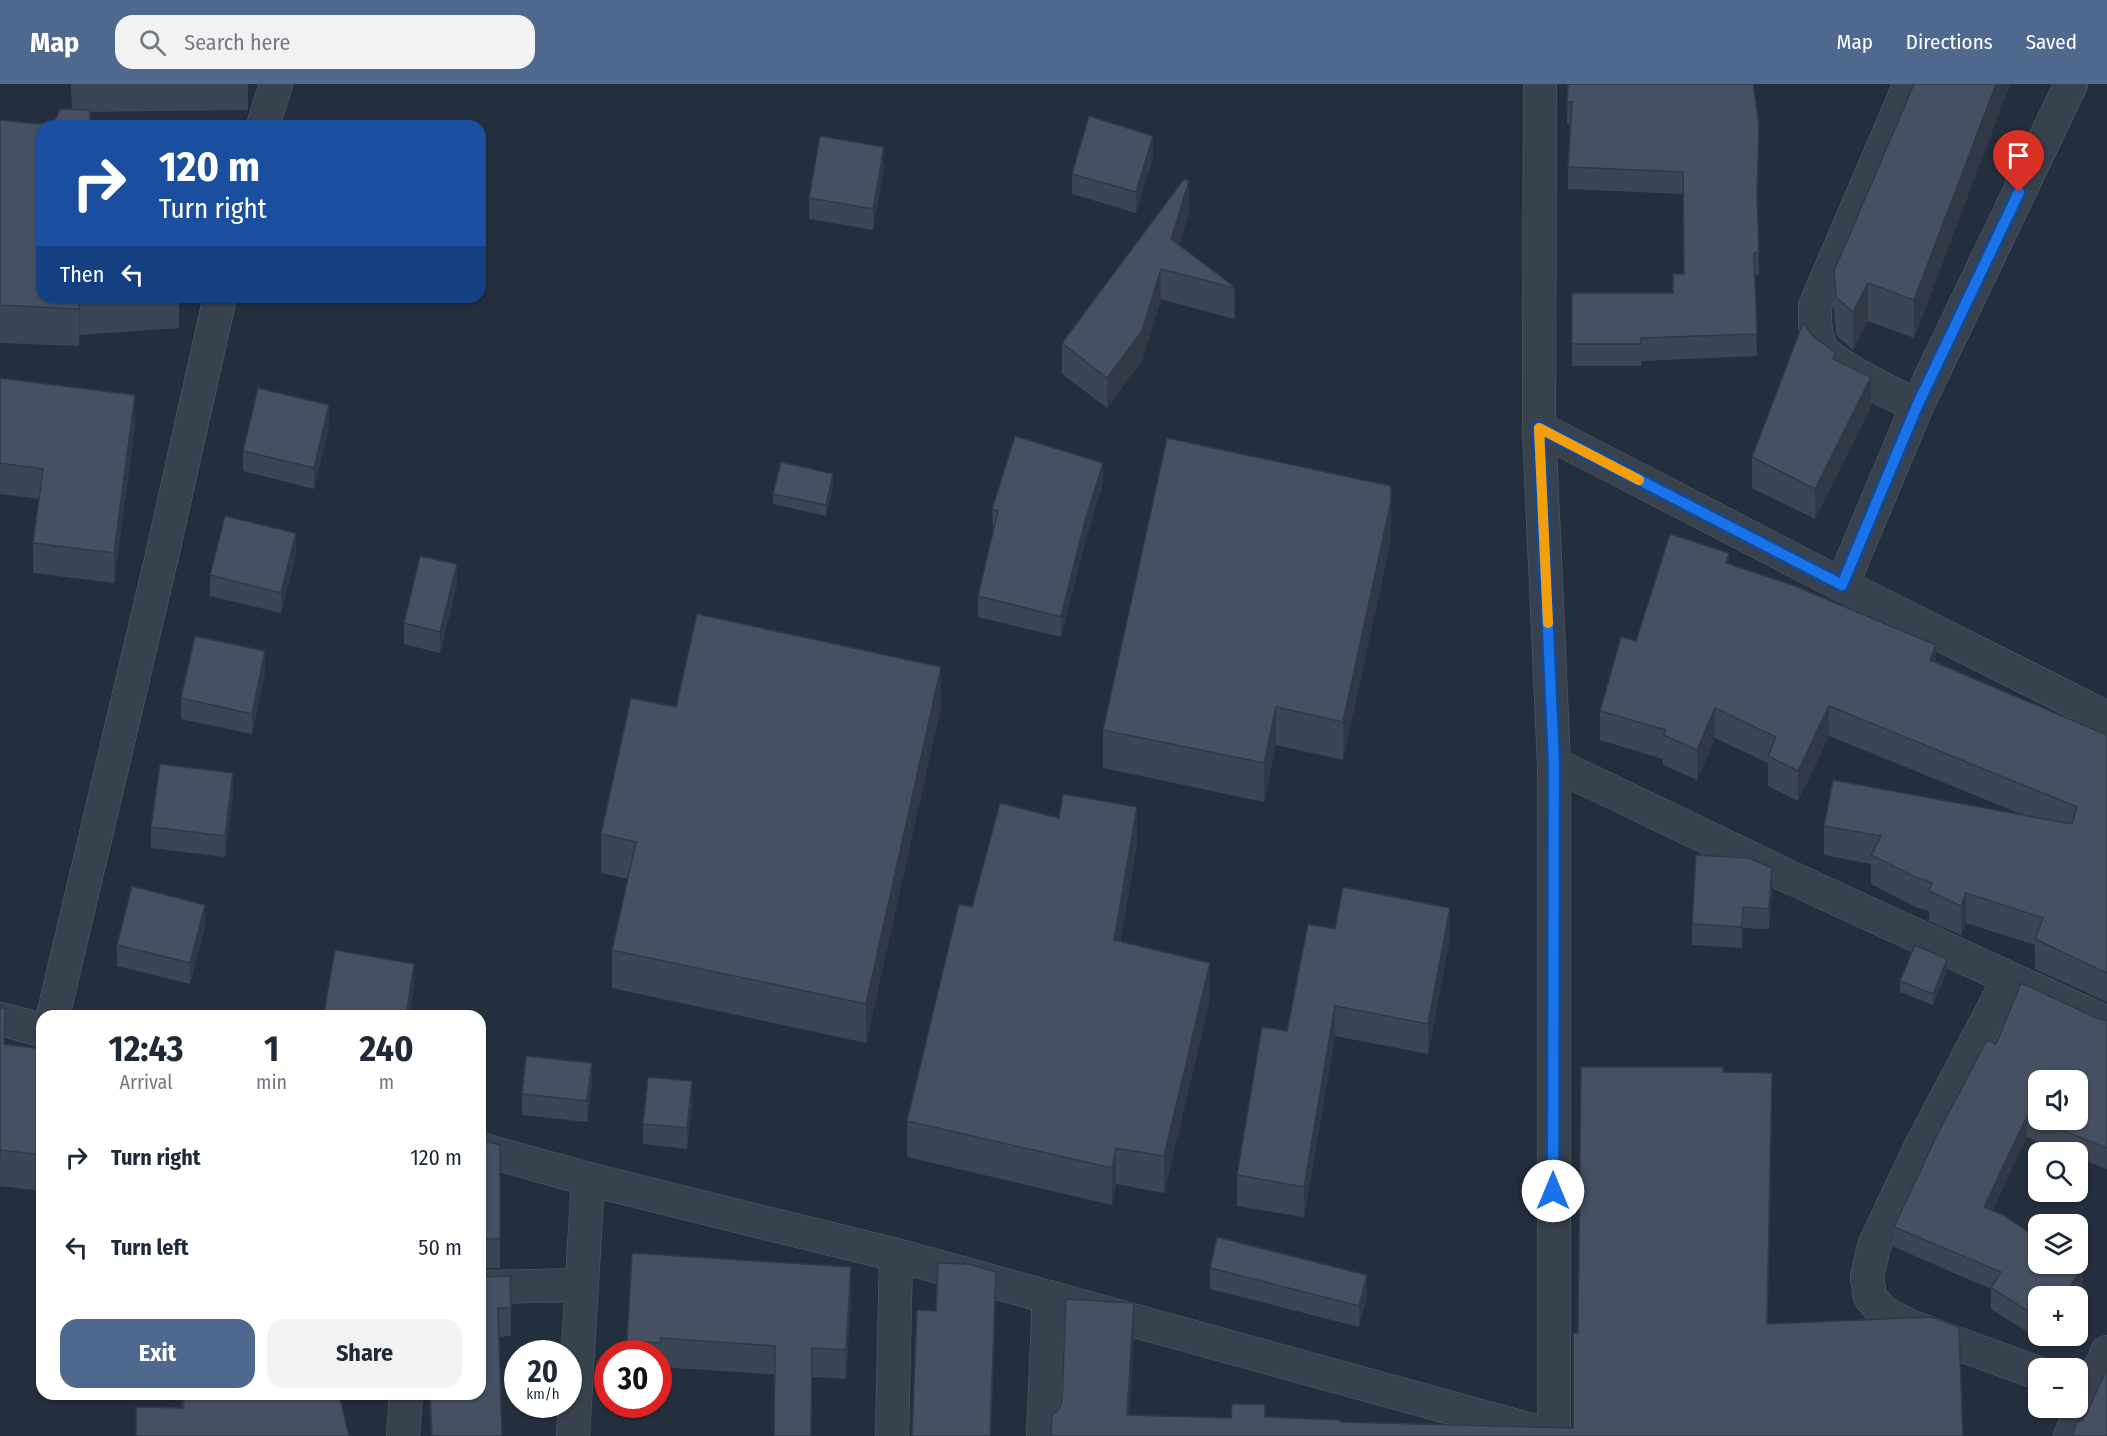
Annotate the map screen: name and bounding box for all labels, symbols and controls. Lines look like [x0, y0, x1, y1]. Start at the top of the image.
search box [115, 15, 535, 69]
text: Map [30, 26, 79, 59]
icon: search [136, 26, 169, 59]
text: Search here [184, 29, 290, 56]
text: Map [1836, 29, 1873, 55]
text: Directions [1906, 29, 1993, 55]
text: Saved [2026, 29, 2077, 55]
pin [1993, 130, 2044, 192]
icon: arrive [2002, 139, 2035, 172]
text: 120 m [159, 142, 260, 192]
icon: right [60, 144, 138, 222]
text: Turn right [159, 193, 267, 225]
icon: left [116, 258, 149, 291]
text: Then [60, 261, 104, 288]
text: 12:43 [108, 1027, 184, 1071]
text: 1 [264, 1027, 279, 1071]
text: 240 [359, 1027, 414, 1071]
text: Arrival [119, 1070, 173, 1094]
text: min [256, 1070, 287, 1094]
text: m [379, 1070, 394, 1094]
map controls [2028, 1070, 2088, 1418]
button: sound [2028, 1070, 2088, 1130]
icon: right [60, 1141, 93, 1174]
button: search [2028, 1142, 2088, 1202]
text: Turn right [111, 1144, 200, 1171]
text: 120 m [410, 1144, 462, 1171]
position arrow [1521, 1159, 1585, 1223]
button: layers [2028, 1214, 2088, 1274]
icon: left [60, 1231, 93, 1264]
text: Turn left [111, 1234, 189, 1261]
text: 50 m [418, 1234, 462, 1261]
button: + [2028, 1286, 2088, 1346]
button: Exit [60, 1319, 255, 1388]
button: Share [267, 1319, 462, 1388]
speed limit sign: 30 [594, 1340, 672, 1418]
text: 20 [528, 1354, 558, 1390]
button: − [2028, 1358, 2088, 1418]
text: km/h [526, 1385, 560, 1403]

